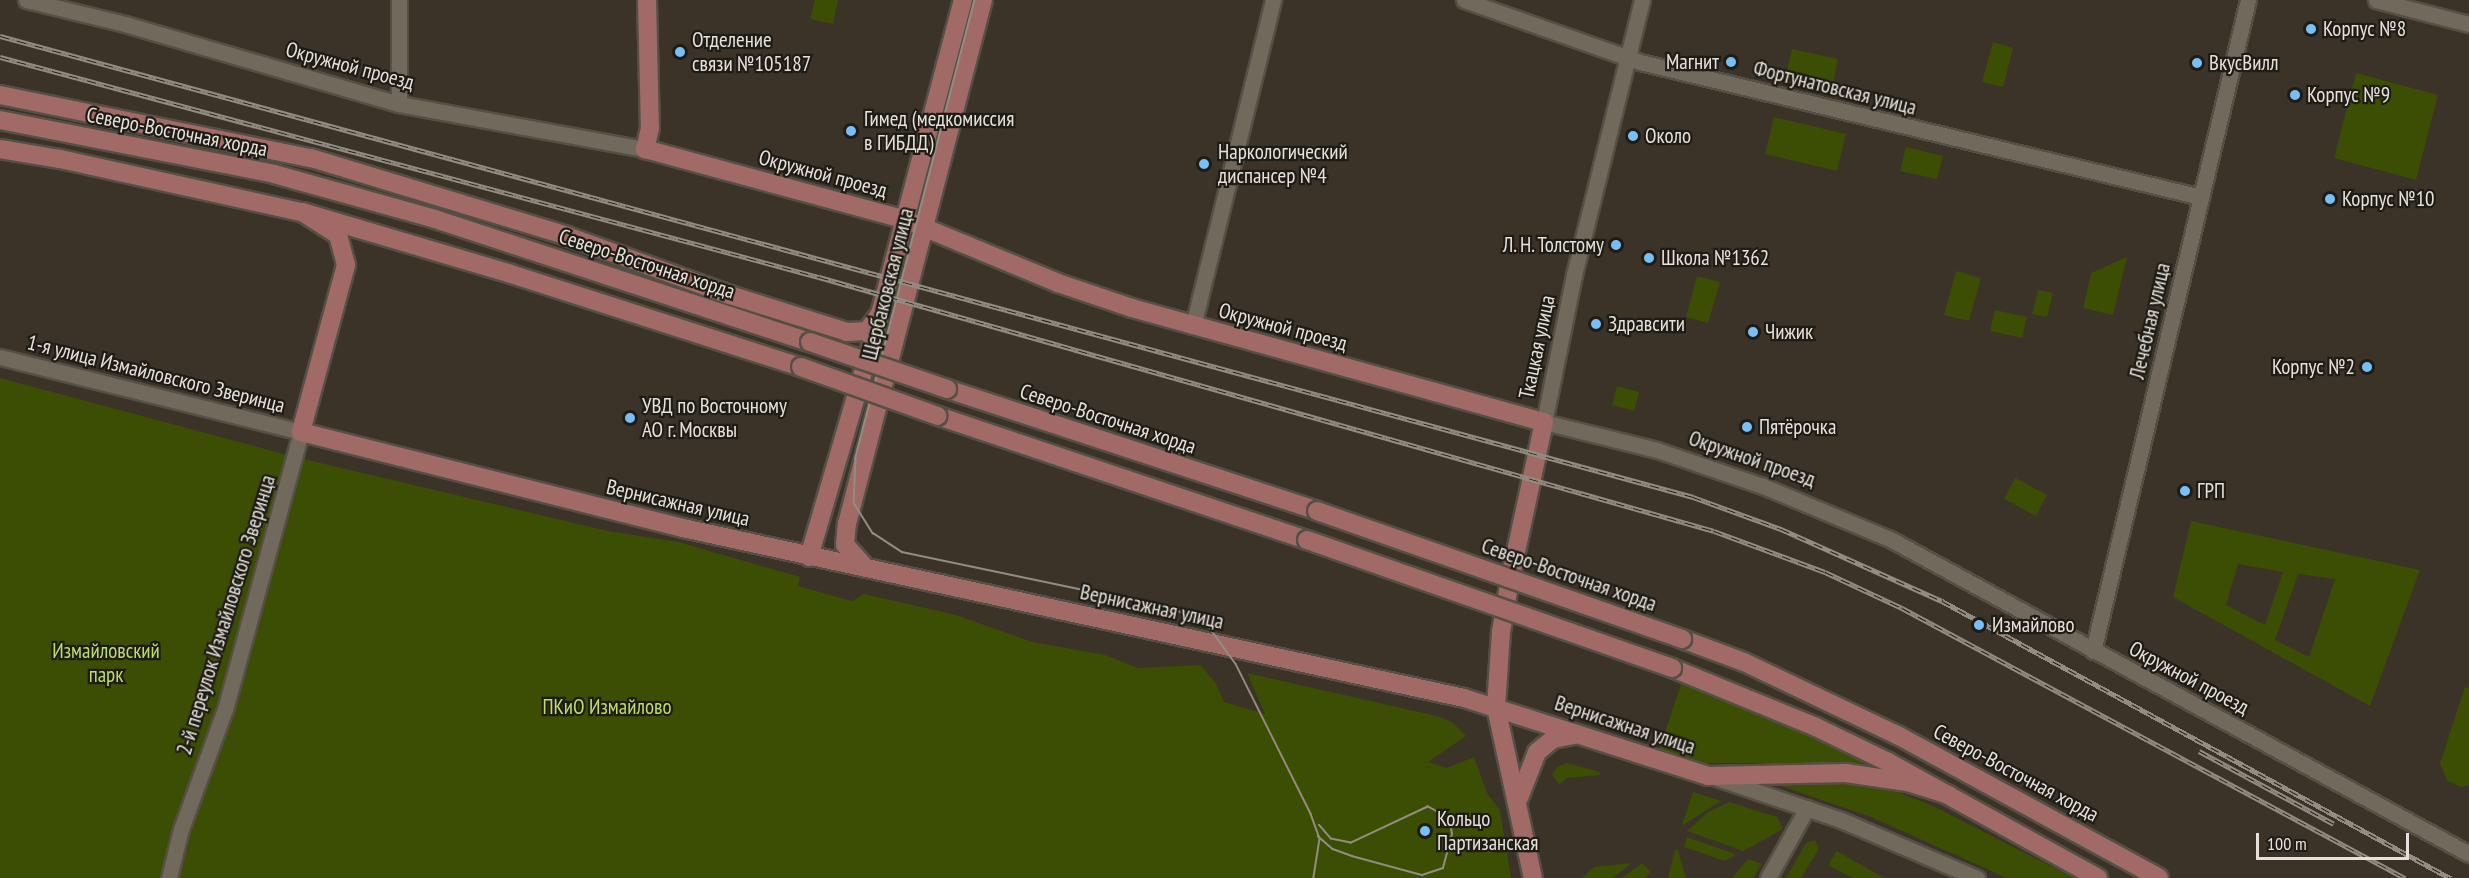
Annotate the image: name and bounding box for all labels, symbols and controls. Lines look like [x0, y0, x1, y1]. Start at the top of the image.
place label: Корпус №8 [2323, 16, 2406, 42]
marker: Корпус №8 [2304, 22, 2318, 36]
place label: Отделение связи №105187 [692, 27, 811, 77]
street label: Окружной проезд [283, 37, 417, 95]
marker: Отделение связи №105187 [673, 45, 687, 59]
place label: Магнит [1666, 49, 1719, 75]
place label: ВкусВилл [2209, 50, 2278, 76]
marker: Магнит [1724, 55, 1738, 69]
street label: Фортунатовская улица [1751, 56, 1919, 120]
marker: ВкусВилл [2190, 56, 2204, 70]
place label: Корпус №9 [2307, 82, 2390, 108]
marker: Корпус №9 [2288, 88, 2302, 102]
street label: Северо-Восточная хорда [85, 102, 269, 162]
place label: Гимед (медкомиссия в ГИБДД) [864, 106, 1014, 156]
marker: Гимед (медкомиссия в ГИБДД) [842, 122, 860, 140]
place label: Около [1645, 123, 1691, 149]
marker: Около [1626, 129, 1640, 143]
place label: Наркологический диспансер №4 [1218, 139, 1348, 189]
street label: Окружной проезд [756, 145, 890, 203]
marker: Наркологический диспансер №4 [1195, 155, 1213, 173]
place label: Корпус №10 [2342, 186, 2435, 212]
marker: Корпус №10 [2323, 192, 2337, 206]
street label: Щербаковская улица [857, 205, 919, 363]
street label: Северо-Восточная хорда [556, 224, 738, 304]
place label: Л. Н. Толстому [1499, 232, 1604, 258]
marker: Л. Н. Толстому [1609, 238, 1623, 252]
place label: Школа №1362 [1661, 245, 1769, 271]
marker: Школа №1362 [1642, 251, 1656, 265]
street label: Лечебная улица [2124, 260, 2176, 382]
street label: Ткацкая улица [1514, 293, 1560, 401]
street label: Окружной проезд [1216, 298, 1350, 356]
place label: Здравсити [1608, 311, 1685, 337]
marker: Здравсити [1589, 317, 1603, 331]
place label: Чижик [1765, 319, 1813, 345]
marker: Чижик [1746, 325, 1760, 339]
street label: 1-я улица Измайловского Зверинца [25, 330, 287, 418]
place label: Корпус №2 [2272, 354, 2355, 380]
marker: Корпус №2 [2360, 360, 2374, 374]
street label: Северо-Восточная хорда [1017, 379, 1199, 459]
place label: УВД по Восточному АО г. Москвы [642, 393, 787, 443]
marker: УВД по Восточному АО г. Москвы [623, 411, 637, 425]
place label: Пятёрочка [1759, 414, 1836, 440]
marker: Пятёрочка [1740, 420, 1754, 434]
street label: Окружной проезд [1685, 426, 1819, 492]
street label: 2-й переулок Измайловского Зверинца [171, 472, 281, 758]
street label: Вернисажная улица [604, 474, 752, 532]
place label: ГРП [2197, 478, 2225, 504]
marker: ГРП [2178, 484, 2192, 498]
street label: Северо-Восточная хорда [1478, 533, 1660, 617]
street label: Вернисажная улица [1078, 579, 1226, 635]
place label: Измайлово [1992, 612, 2075, 638]
marker: Измайлово [1970, 616, 1988, 634]
street label: Окружной проезд [2125, 636, 2253, 720]
park label: Измайловский парк [52, 638, 160, 688]
street label: Вернисажная улица [1552, 690, 1698, 760]
park label: ПКиО Измайлово [542, 694, 672, 720]
street label: Северо-Восточная хорда [1929, 719, 2103, 827]
place label: Кольцо Партизанская [1437, 806, 1538, 856]
scale bar [2259, 821, 2412, 859]
marker: Кольцо Партизанская [1418, 824, 1432, 838]
text: 100 m [2267, 832, 2307, 855]

